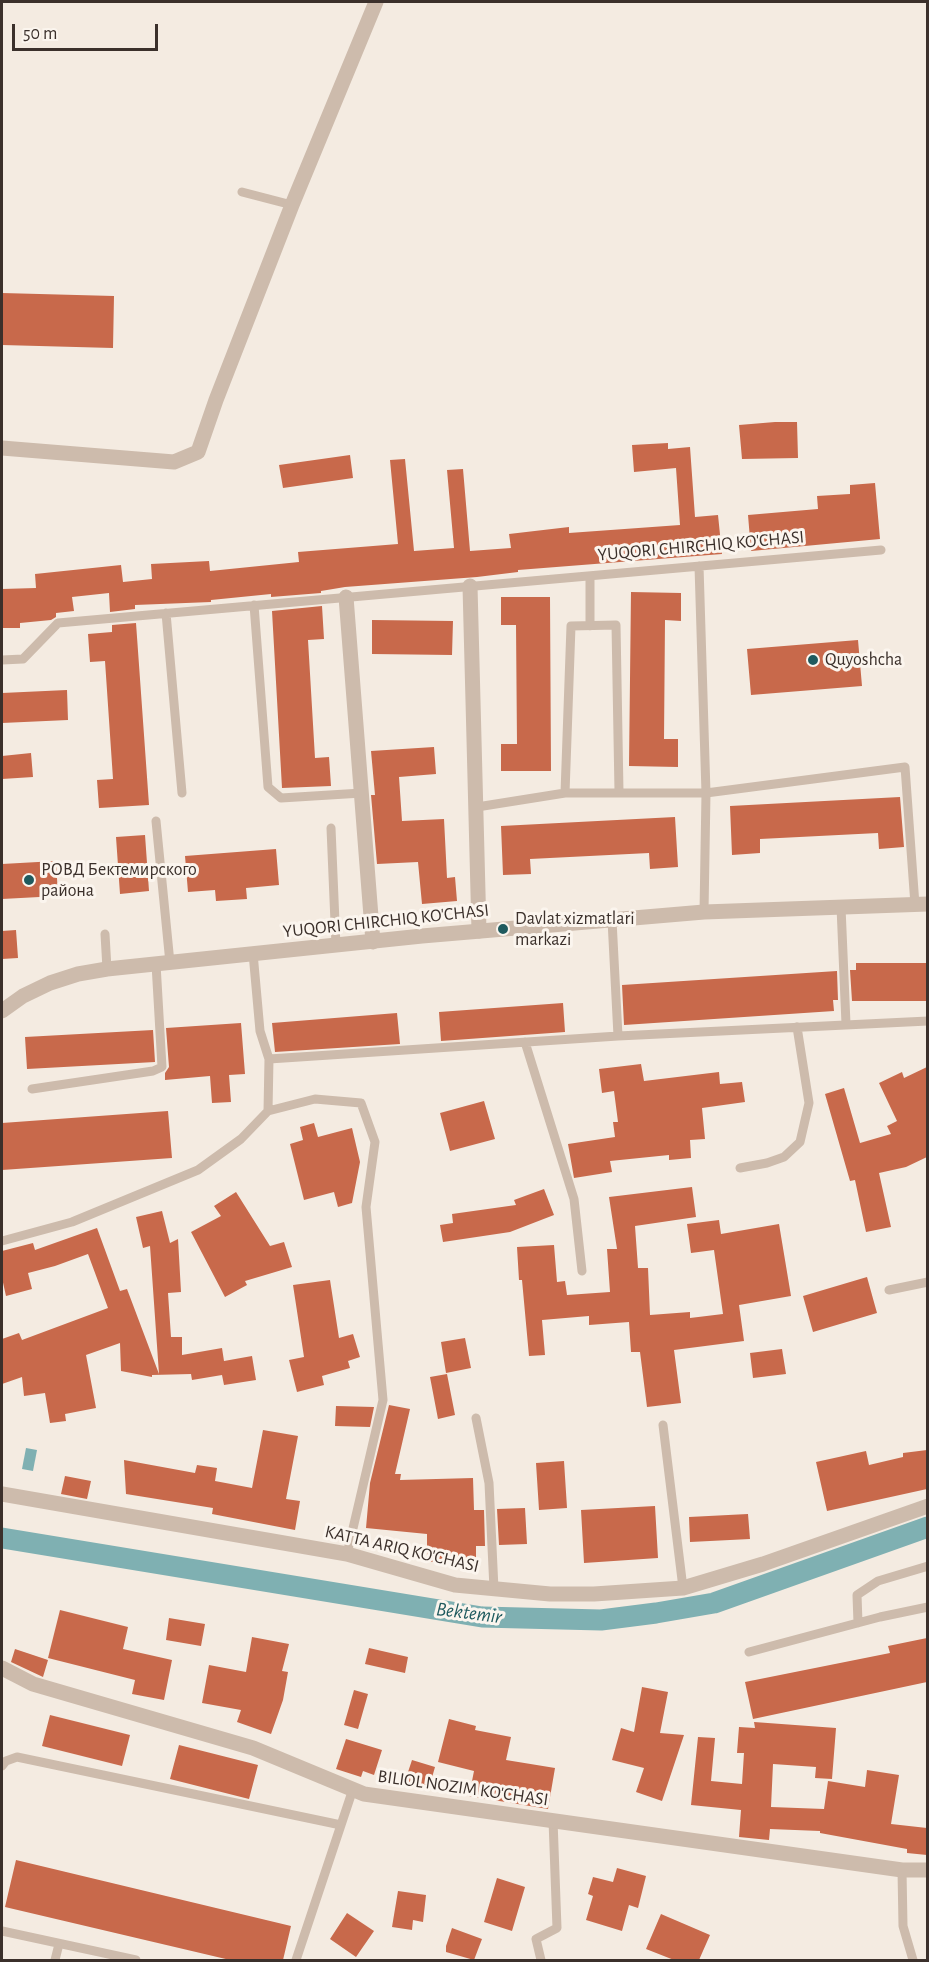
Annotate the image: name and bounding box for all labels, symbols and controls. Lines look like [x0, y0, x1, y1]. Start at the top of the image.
scale bar [15, 12, 160, 50]
text: 50 m [23, 25, 57, 43]
street label: YUQORI CHIRCHIQ KO'CHASI [597, 526, 805, 566]
place label: Quyoshcha [825, 649, 902, 671]
marker: Quyoshcha [806, 653, 820, 667]
place label: РОВД Бектемирского района [41, 859, 197, 902]
marker: РОВД Бектемирского района [22, 873, 36, 887]
street label: YUQORI CHIRCHIQ KO'CHASI [282, 899, 490, 943]
place label: Davlat xizmatlari markazi [515, 908, 635, 950]
marker: Davlat xizmatlari markazi [496, 922, 510, 936]
street label: KATTA ARIQ KO'CHASI [323, 1521, 481, 1577]
water label: Bektemir [435, 1597, 503, 1629]
street label: BILIOL NOZIM KO'CHASI [376, 1765, 550, 1811]

